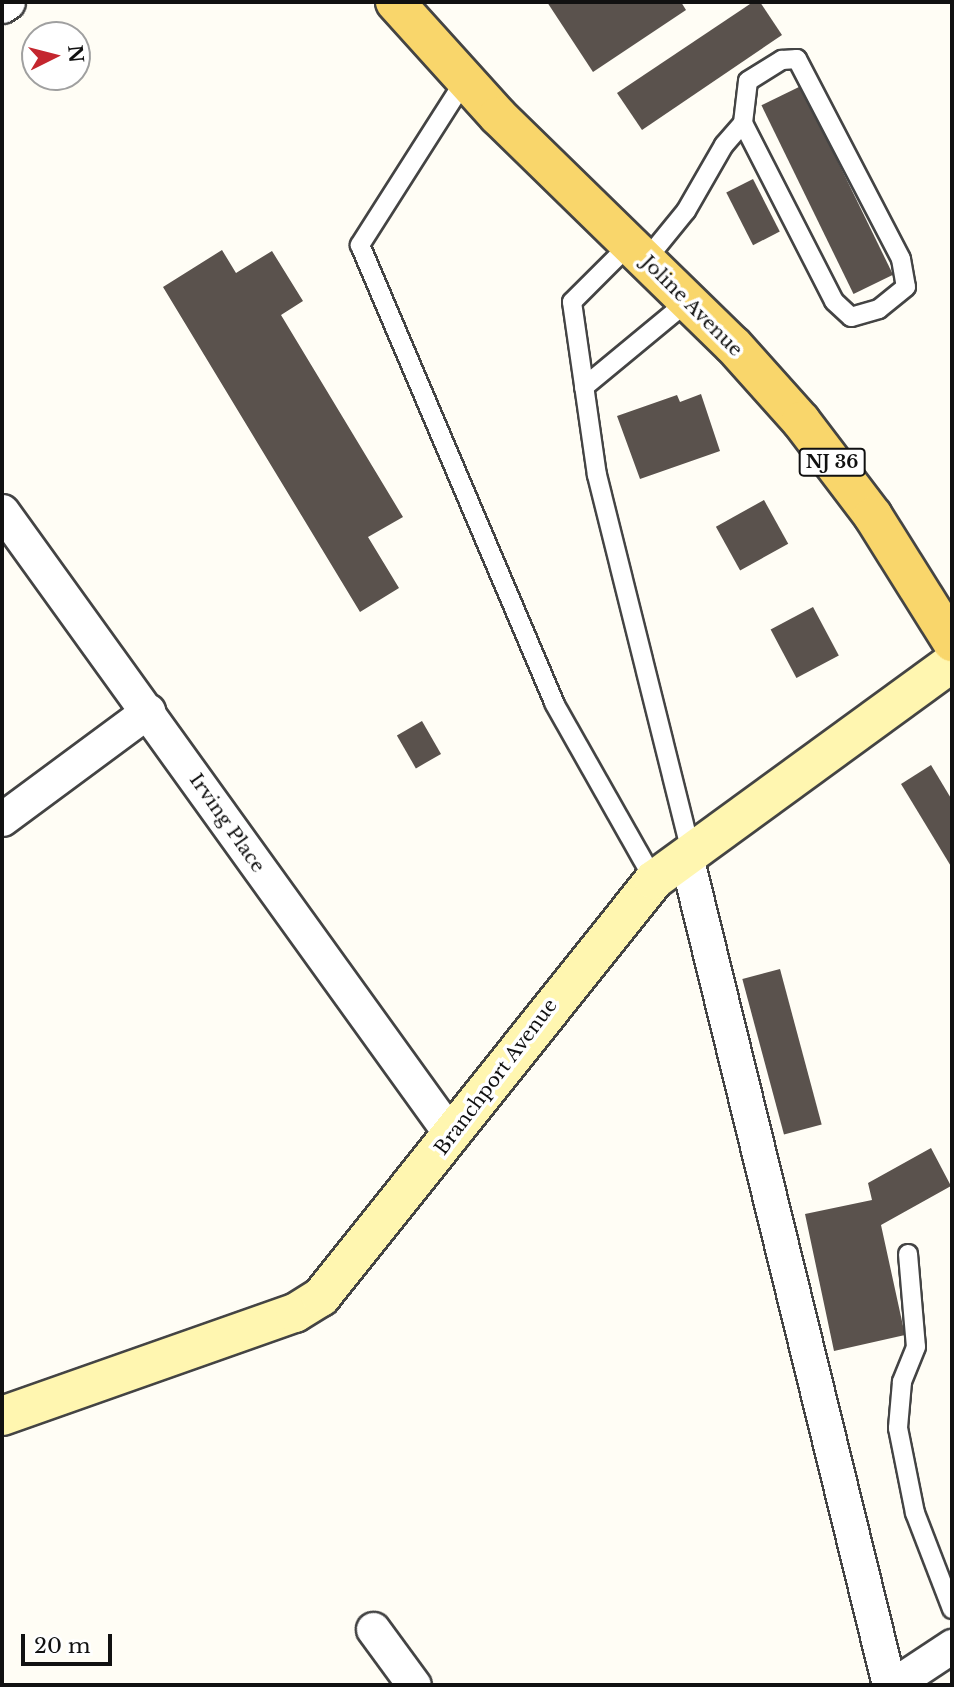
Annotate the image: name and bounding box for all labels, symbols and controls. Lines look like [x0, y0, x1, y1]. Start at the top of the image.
north arrow [21, 21, 91, 91]
text: N [63, 44, 88, 64]
street label: Joline Avenue [637, 251, 747, 361]
road number: NJ 36 [797, 448, 867, 476]
street label: Irving Place [184, 769, 270, 877]
street label: Branchport Avenue [430, 994, 562, 1160]
scale bar [24, 1620, 116, 1664]
text: 20 m [34, 1633, 91, 1659]

